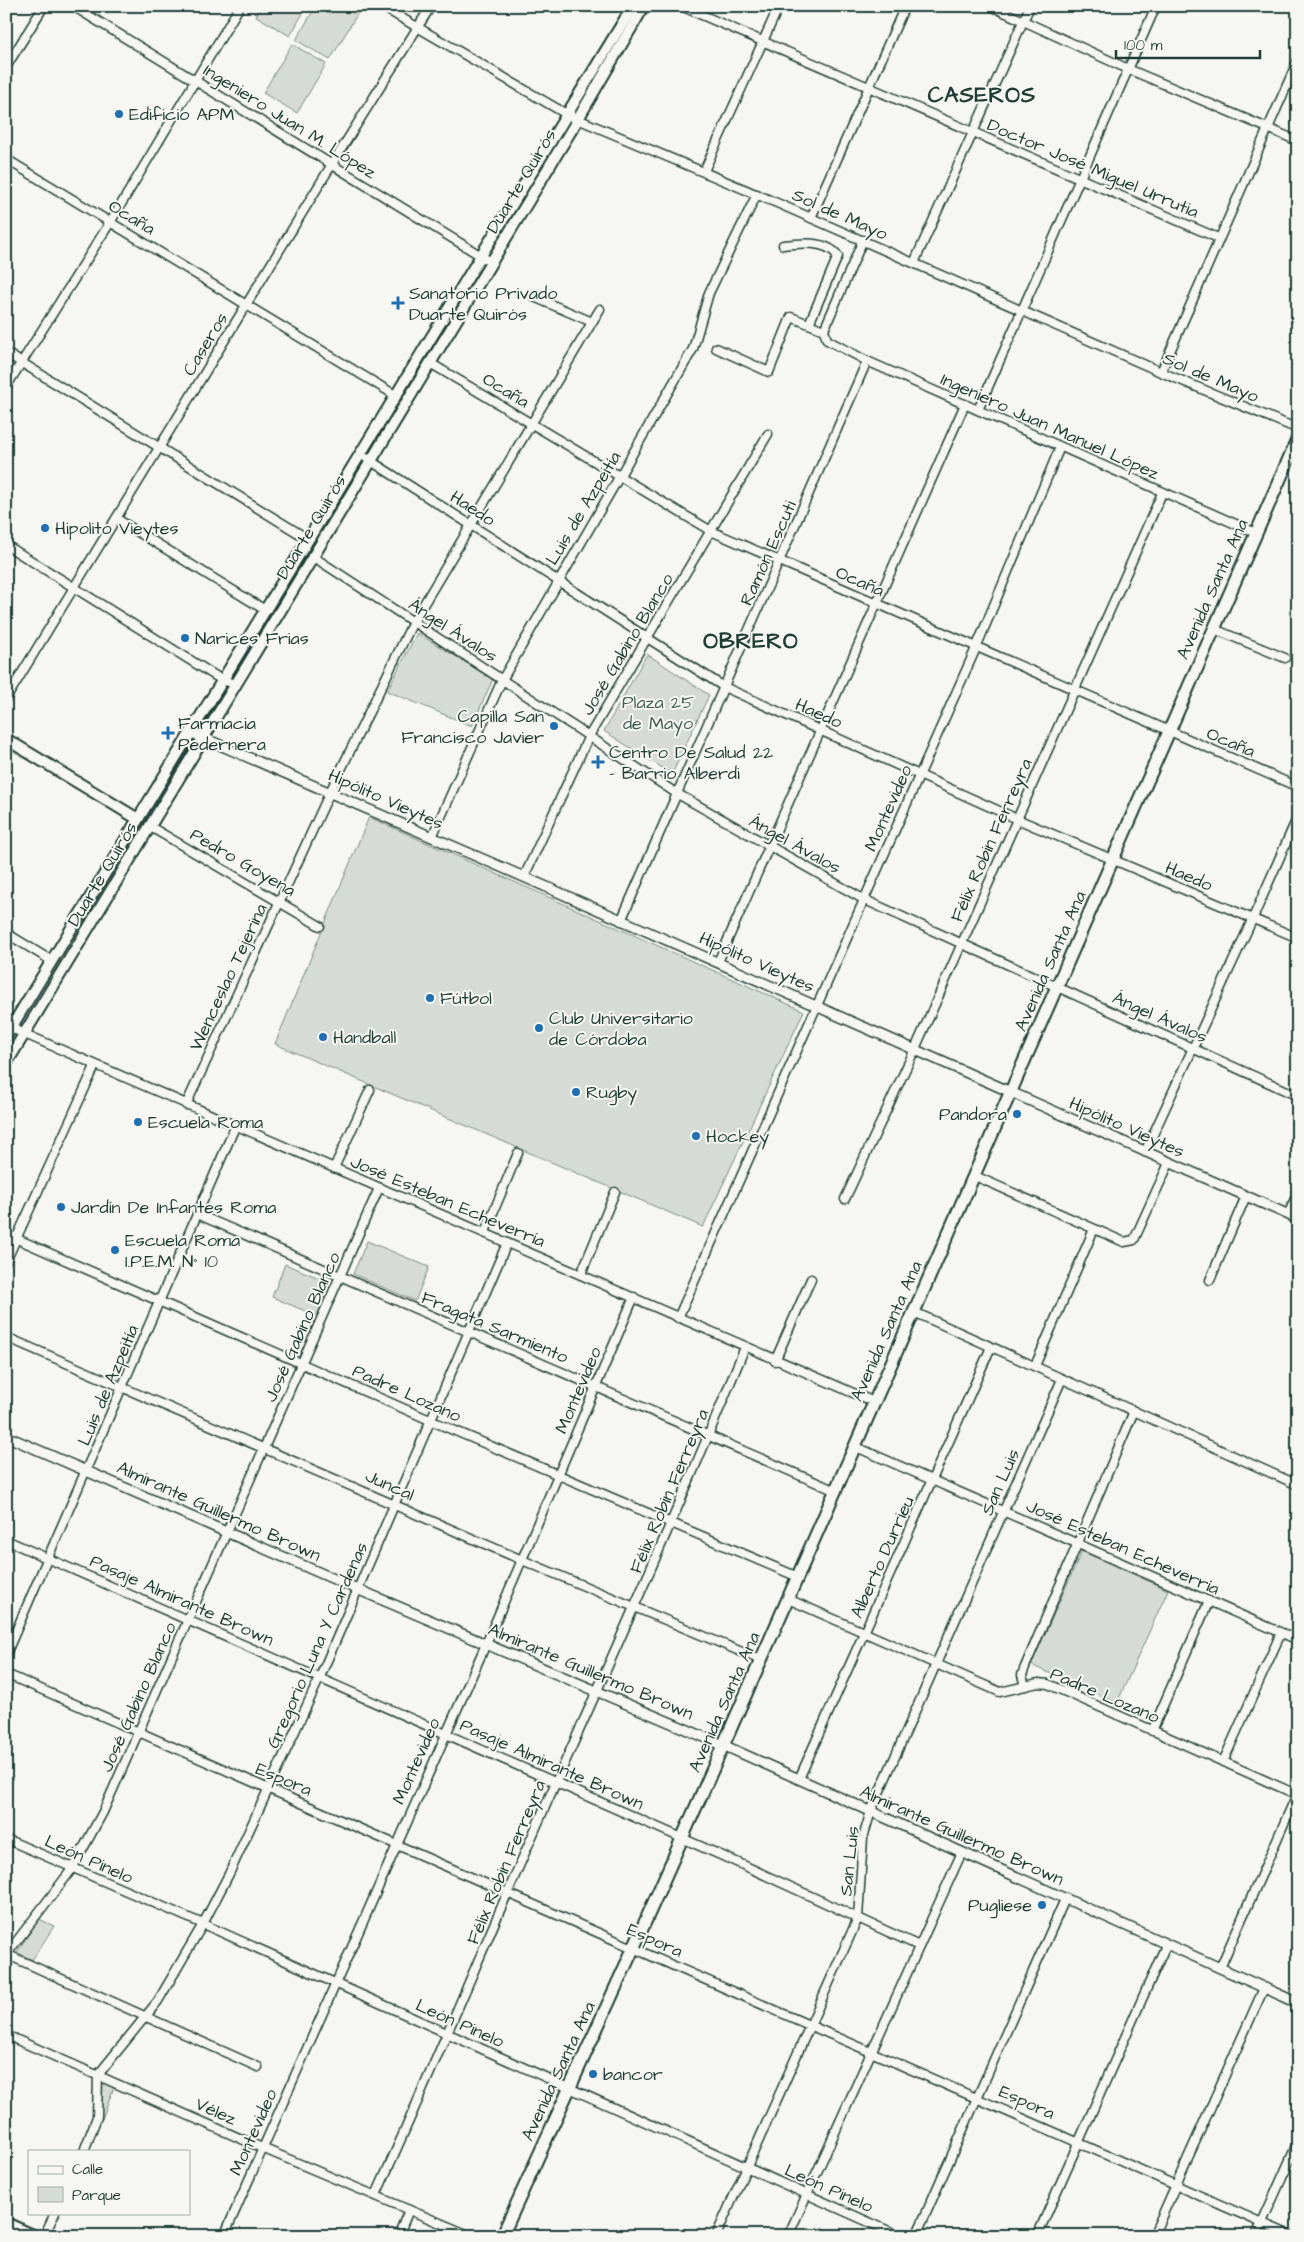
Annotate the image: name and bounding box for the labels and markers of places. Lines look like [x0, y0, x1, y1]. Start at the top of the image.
place label: Edificio APM [129, 102, 234, 127]
marker: Edificio APM [113, 108, 125, 120]
place label: Sanatorio Privado Duarte Quirós [409, 281, 557, 327]
marker: Sanatorio Privado Duarte Quirós [391, 296, 405, 310]
place label: Hipolito Vieytes [55, 516, 179, 542]
marker: Hipolito Vieytes [39, 522, 51, 534]
place label: Narices Frias [195, 626, 309, 651]
marker: Narices Frias [179, 632, 191, 644]
place label: Capilla San Francisco Javier [401, 704, 544, 750]
place label: Farmacia Pedernera [178, 711, 266, 757]
marker: Capilla San Francisco Javier [548, 720, 560, 732]
marker: Farmacia Pedernera [162, 727, 174, 739]
place label: Centro De Salud 22 - Barrio Alberdi [609, 740, 774, 786]
marker: Centro De Salud 22 - Barrio Alberdi [591, 755, 605, 769]
place label: Fútbol [440, 986, 492, 1011]
marker: Fútbol [424, 992, 436, 1004]
place label: Club Universitario de Córdoba [549, 1006, 693, 1052]
marker: Club Universitario de Córdoba [533, 1022, 545, 1034]
place label: Handball [333, 1025, 396, 1050]
marker: Handball [317, 1031, 329, 1043]
place label: Rugby [586, 1080, 637, 1106]
marker: Rugby [570, 1086, 582, 1098]
place label: Pandora [939, 1102, 1007, 1127]
marker: Pandora [1011, 1108, 1023, 1120]
place label: Escuela Roma [148, 1110, 263, 1135]
marker: Escuela Roma [132, 1116, 144, 1128]
place label: Hockey [706, 1124, 769, 1150]
marker: Hockey [690, 1130, 702, 1142]
place label: Jardín De Infantes Roma [71, 1195, 276, 1220]
marker: Jardín De Infantes Roma [55, 1201, 67, 1213]
place label: Escuela Roma I.P.E.M. N° 10 [125, 1228, 240, 1274]
marker: Escuela Roma I.P.E.M. N° 10 [109, 1244, 121, 1256]
place label: Pugliese [968, 1893, 1032, 1919]
marker: Pugliese [1036, 1899, 1048, 1911]
place label: bancor [603, 2062, 663, 2087]
marker: bancor [587, 2068, 599, 2080]

